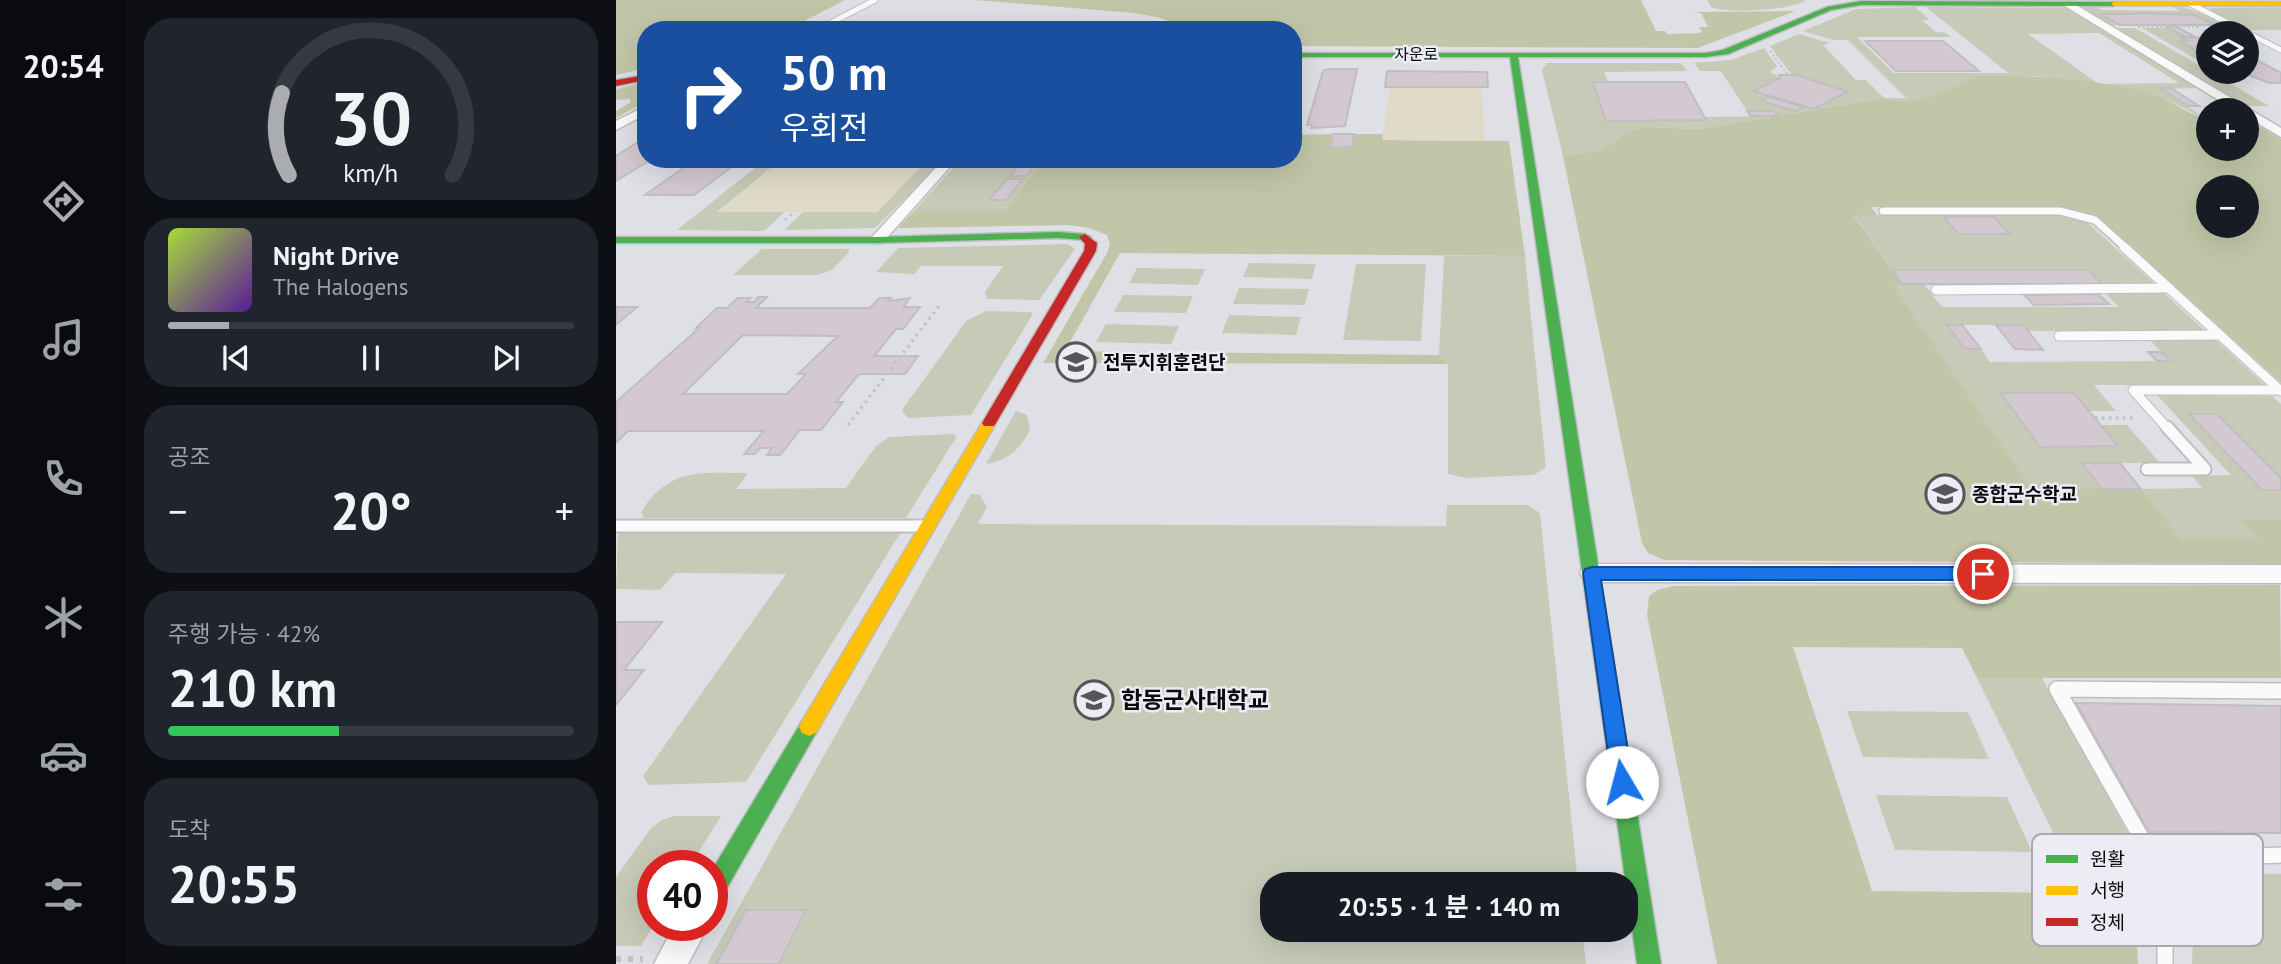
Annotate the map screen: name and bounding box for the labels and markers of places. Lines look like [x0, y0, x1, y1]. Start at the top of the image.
school or university icon: 전투지휘훈련단 [1055, 341, 1097, 383]
place label: 전투지휘훈련단 [1103, 350, 1226, 374]
school or university icon: 종합군수학교 [1924, 473, 1966, 515]
place label: 종합군수학교 [1972, 482, 2077, 506]
pin [1953, 544, 2013, 604]
school or university icon: 합동군사대학교 [1073, 679, 1115, 721]
place label: 합동군사대학교 [1121, 685, 1269, 714]

